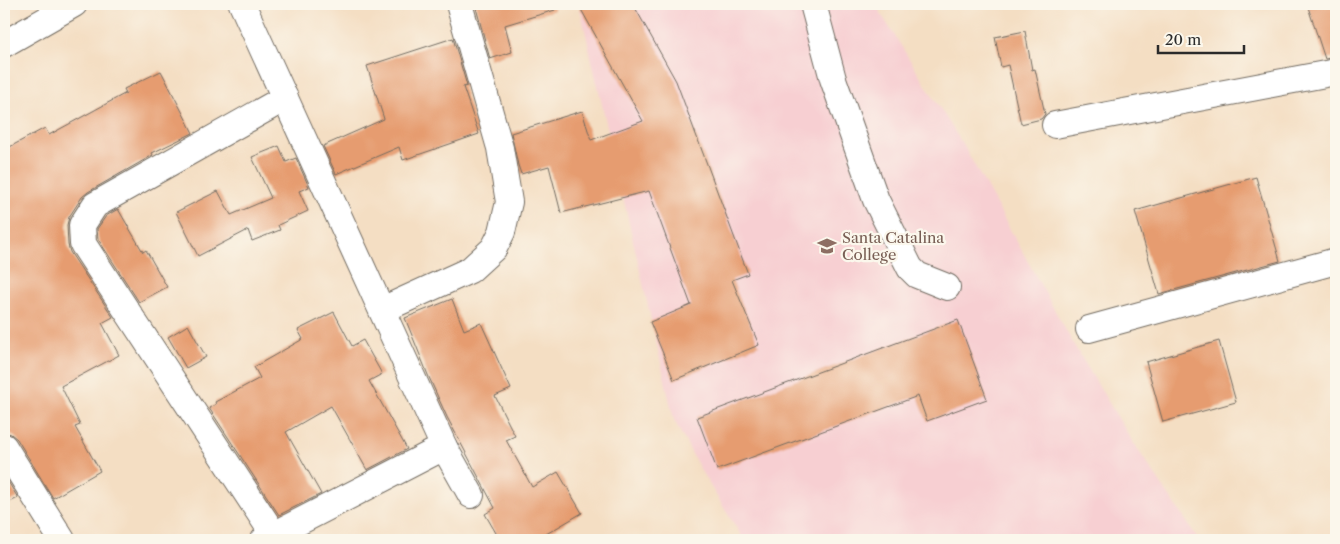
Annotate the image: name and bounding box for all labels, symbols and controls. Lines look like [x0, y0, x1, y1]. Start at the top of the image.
scale bar [1158, 22, 1244, 54]
text: 20 m [1165, 30, 1201, 49]
place label: Santa Catalina College [842, 228, 944, 264]
school or university icon: Santa Catalina College [816, 235, 838, 257]

